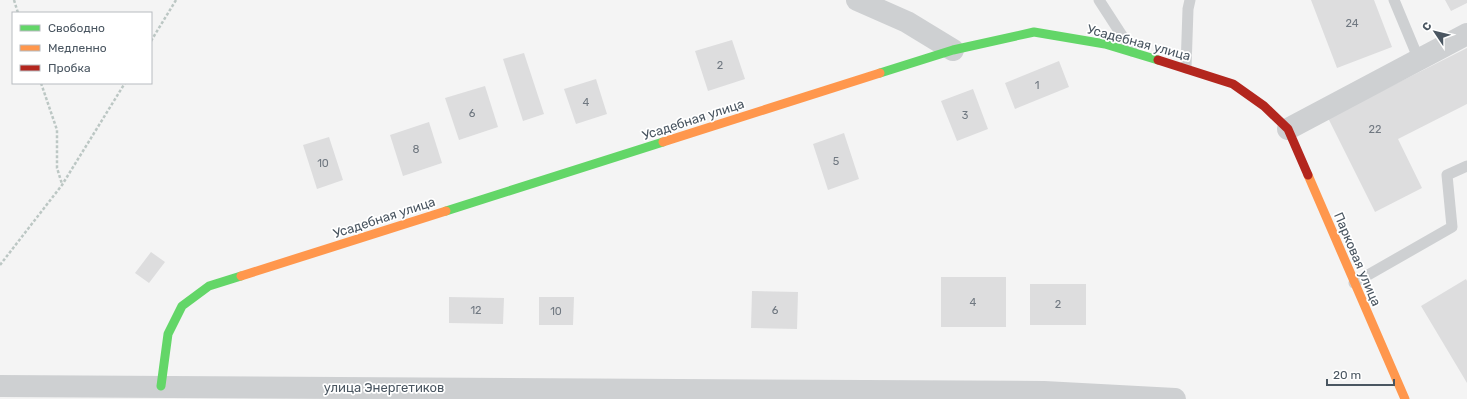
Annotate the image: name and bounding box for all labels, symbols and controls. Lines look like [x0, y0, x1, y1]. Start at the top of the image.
legend [12, 12, 152, 84]
north arrow [1415, 12, 1455, 52]
house number: 24 [1345, 17, 1359, 30]
text: С [1420, 19, 1435, 33]
text: Свободно [48, 21, 105, 35]
street label: Усадебная улица [1085, 21, 1192, 64]
text: Медленно [48, 41, 107, 55]
house number: 2 [717, 59, 723, 72]
text: Пробка [48, 61, 91, 75]
house number: 1 [1035, 79, 1039, 92]
house number: 4 [583, 96, 590, 109]
street label: Усадебная улица [640, 96, 746, 143]
house number: 6 [469, 107, 476, 120]
house number: 3 [962, 109, 969, 122]
house number: 22 [1369, 123, 1381, 136]
house number: 8 [413, 143, 420, 156]
house number: 5 [833, 155, 840, 168]
house number: 10 [317, 157, 329, 170]
street label: Усадебная улица [331, 194, 437, 241]
street label: Парковая улица [1331, 210, 1384, 308]
house number: 4 [970, 296, 977, 309]
house number: 2 [1055, 298, 1061, 311]
house number: 12 [470, 304, 482, 317]
house number: 6 [772, 304, 779, 317]
house number: 10 [550, 305, 562, 318]
scale bar [1327, 361, 1394, 387]
text: 20 m [1333, 368, 1361, 382]
street label: улица Энергетиков [324, 380, 444, 395]

